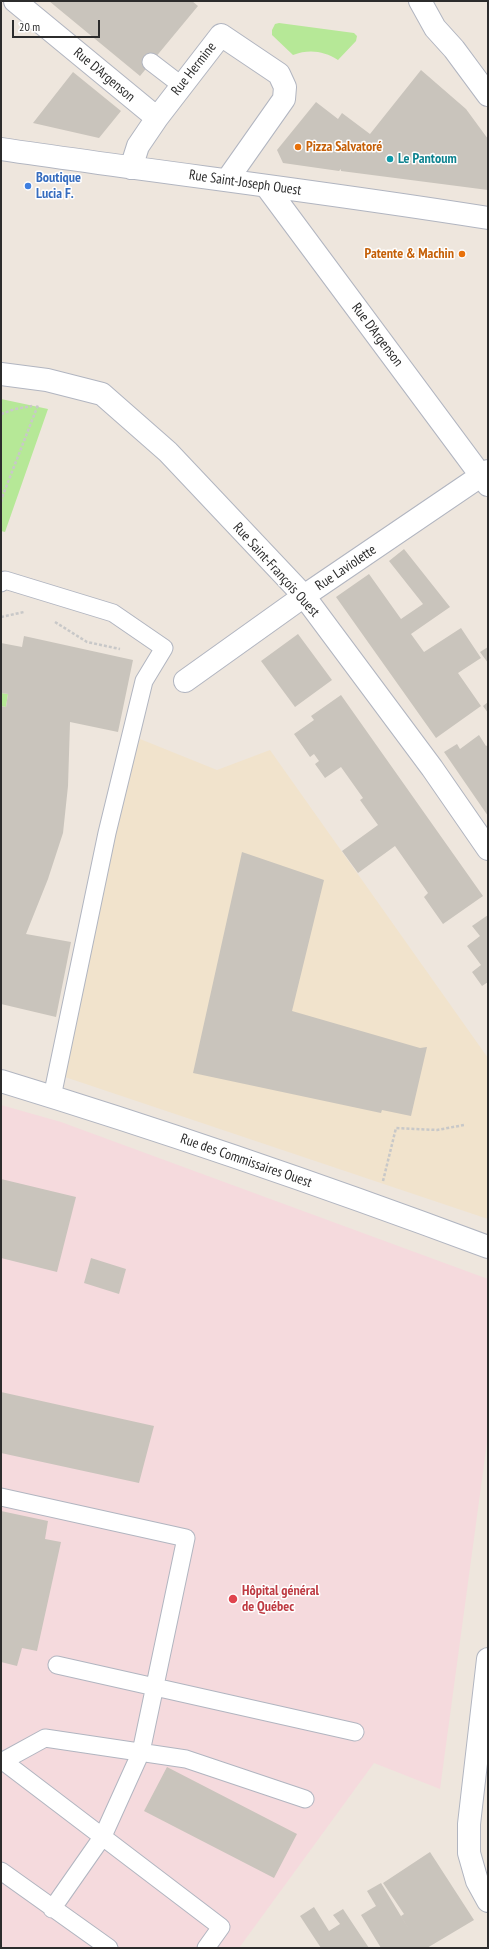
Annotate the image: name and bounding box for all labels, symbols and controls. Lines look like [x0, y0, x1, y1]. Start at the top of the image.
scale bar [14, 12, 102, 38]
text: 20 m [19, 19, 40, 34]
street label: Rue Hermine [168, 39, 220, 99]
street label: Rue D'Argenson [70, 44, 138, 106]
place label: Pizza Salvatoré [306, 139, 382, 155]
marker: Pizza Salvatoré [293, 142, 303, 152]
place label: Le Pantoum [398, 151, 457, 167]
marker: Le Pantoum [385, 154, 395, 164]
street label: Rue Saint-Joseph Ouest [188, 167, 302, 199]
place label: Boutique Lucia F. [36, 170, 81, 202]
marker: Boutique Lucia F. [23, 181, 33, 191]
place label: Patente & Machin [365, 246, 454, 262]
marker: Patente & Machin [457, 249, 467, 259]
street label: Rue D'Argenson [348, 300, 406, 370]
street label: Rue Saint-François Ouest [229, 519, 323, 621]
street label: Rue Laviolette [312, 542, 380, 594]
street label: Rue des Commissaires Ouest [178, 1131, 314, 1191]
place label: Hôpital général de Québec [242, 1583, 319, 1616]
marker: Hôpital général de Québec [227, 1593, 239, 1605]

